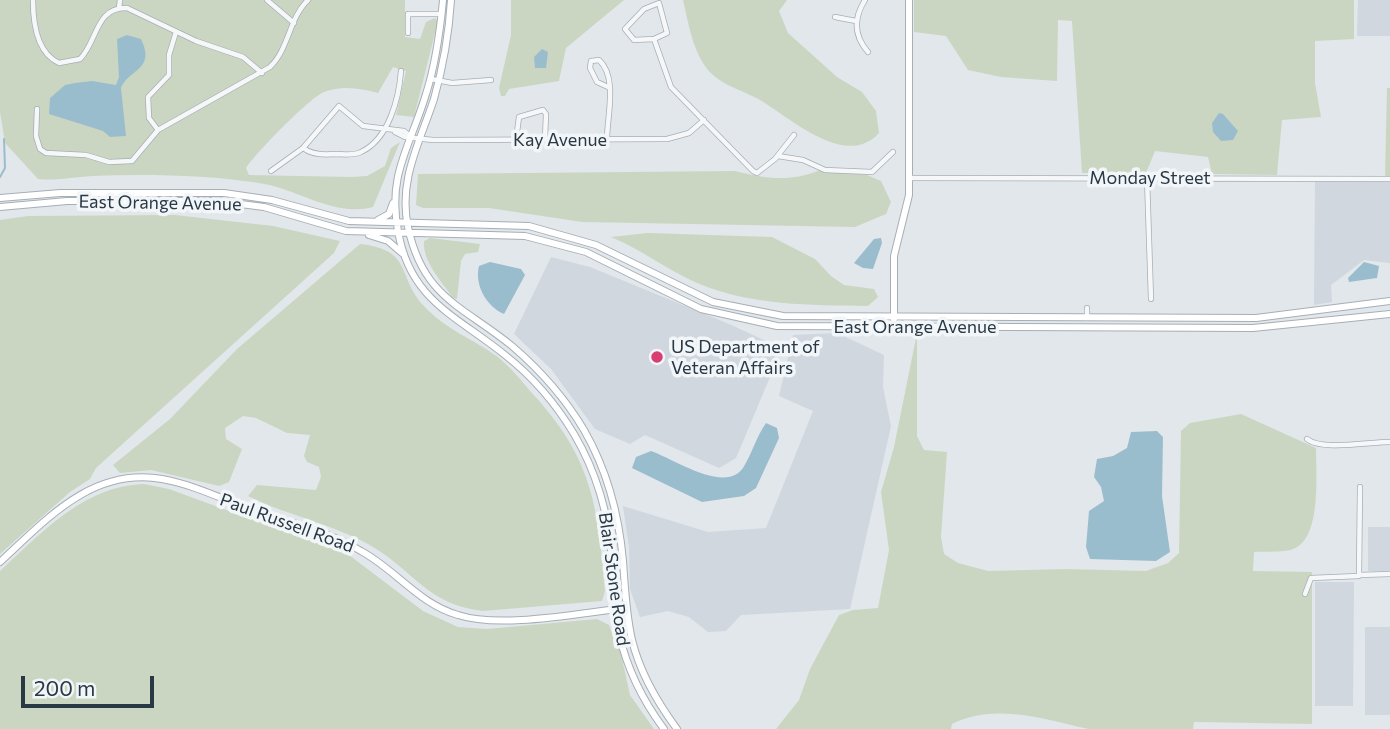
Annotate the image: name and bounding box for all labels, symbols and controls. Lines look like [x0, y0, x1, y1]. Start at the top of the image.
street label: Kay Avenue [513, 129, 607, 151]
street label: Monday Street [1089, 167, 1211, 189]
street label: East Orange Avenue [78, 191, 242, 215]
street label: East Orange Avenue [833, 316, 997, 338]
place label: US Department of Veteran Affairs [671, 336, 820, 378]
marker: US Department of Veteran Affairs [649, 349, 665, 365]
street label: Paul Russell Road [217, 489, 357, 557]
street label: Blair Stone Road [594, 511, 634, 647]
scale bar [24, 662, 158, 706]
text: 200 m [34, 675, 95, 700]

